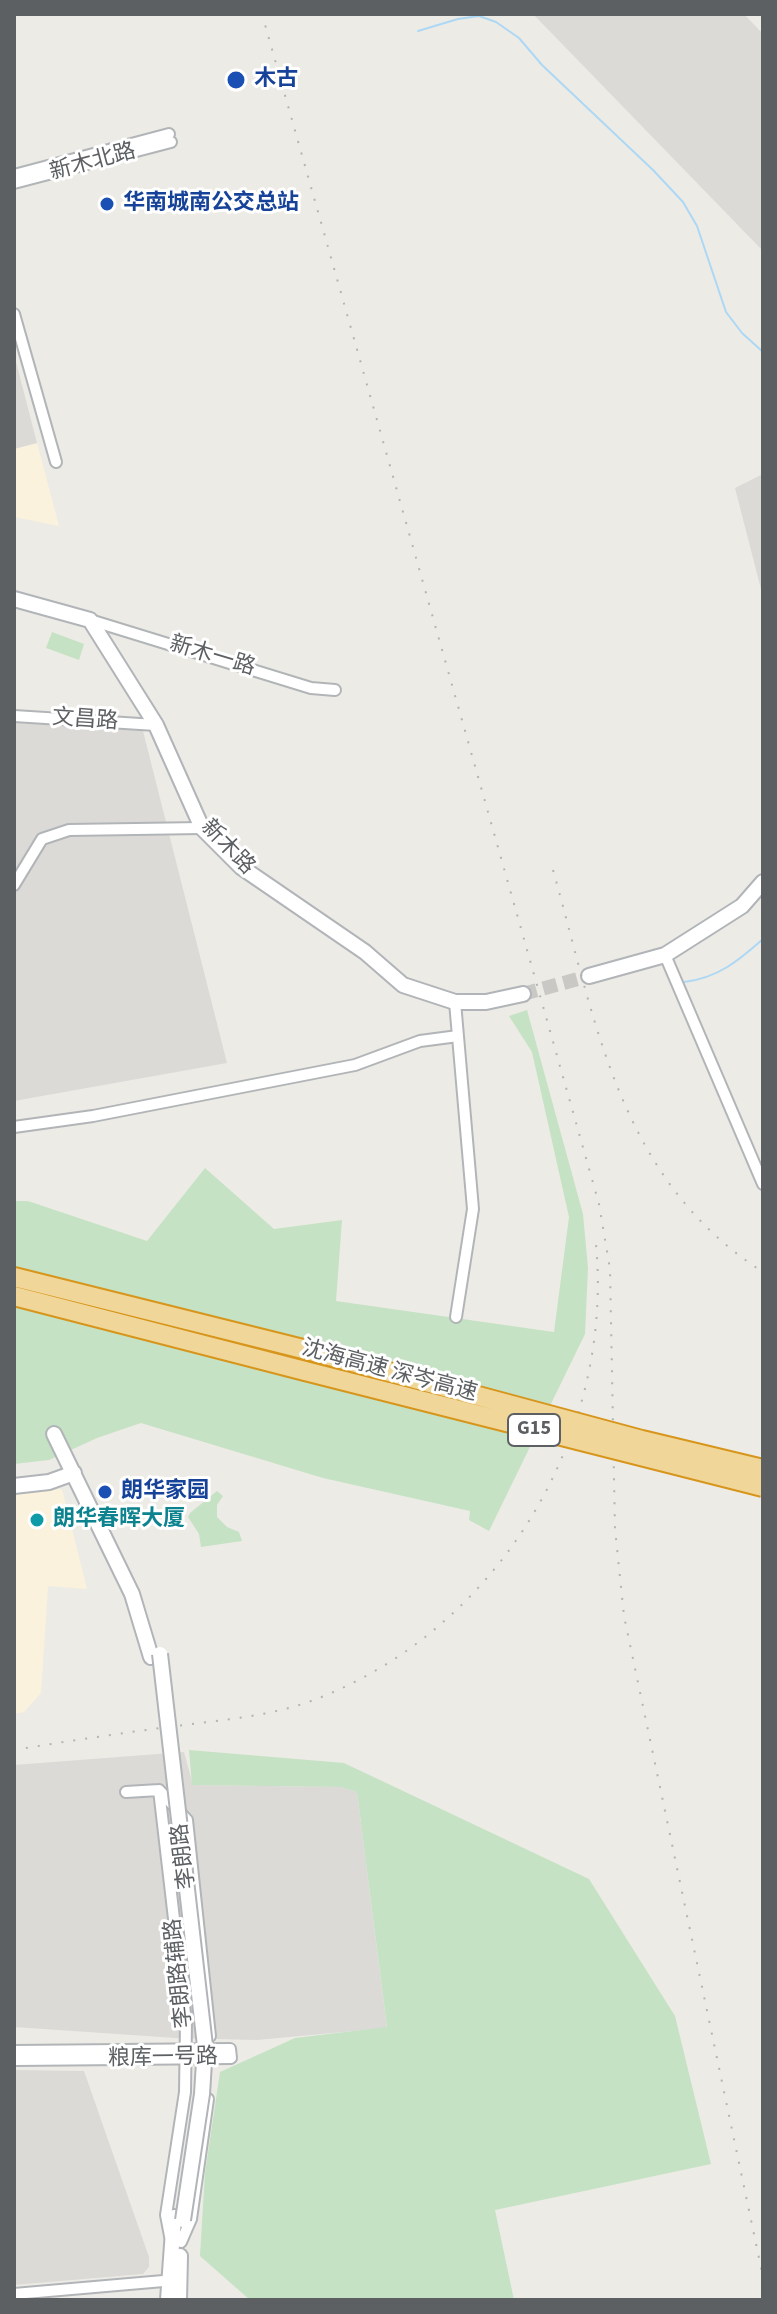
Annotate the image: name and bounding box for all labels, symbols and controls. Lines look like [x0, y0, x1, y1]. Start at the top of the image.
place label: 木古 [254, 67, 298, 93]
marker: 木古 [225, 69, 247, 91]
street label: 新木北路 [47, 139, 139, 187]
place label: 华南城南公交总站 [123, 191, 299, 217]
marker: 华南城南公交总站 [98, 195, 116, 213]
street label: 新木一路 [166, 632, 258, 682]
street label: 文昌路 [51, 706, 119, 736]
street label: 新木路 [195, 815, 259, 881]
street label: 沈海高速 深岑高速 [298, 1336, 480, 1408]
road number: G15 [508, 1414, 560, 1446]
place label: 朗华家园 [121, 1479, 209, 1505]
marker: 朗华家园 [96, 1483, 114, 1501]
place label: 朗华春晖大厦 [53, 1507, 185, 1533]
marker: 朗华春晖大厦 [28, 1511, 46, 1529]
street label: 李朗路 [168, 1822, 202, 1890]
street label: 李朗路辅路 [161, 1917, 199, 2029]
street label: 粮库一号路 [108, 2045, 218, 2073]

